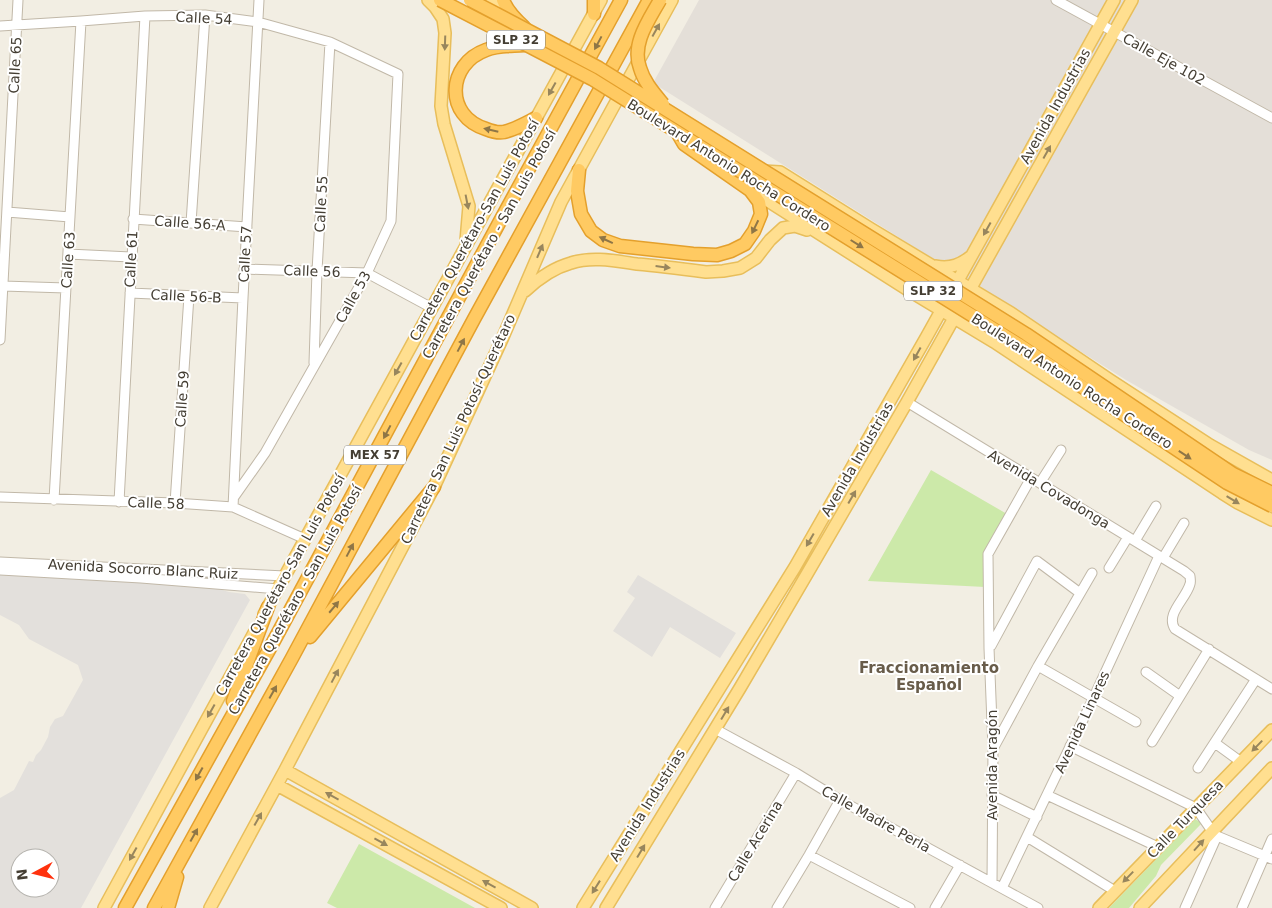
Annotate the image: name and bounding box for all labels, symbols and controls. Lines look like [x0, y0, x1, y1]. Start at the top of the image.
street label: Calle 54 [175, 9, 233, 27]
one-way arrow [652, 22, 660, 37]
road number: SLP 32 [487, 30, 545, 50]
street label: Calle Eje 102 [1120, 30, 1208, 88]
one-way arrow [441, 35, 449, 51]
street label: Calle 65 [6, 36, 24, 94]
one-way arrow [594, 36, 602, 50]
street label: Avenida Industrias [1017, 46, 1093, 166]
one-way arrow [548, 81, 556, 96]
street label: Boulevard Antonio Rocha Cordero [625, 96, 833, 234]
street label: Carretera Querétaro-San Luis Potosí [406, 115, 542, 344]
street label: Carretera Querétaro - San Luis Potosí [419, 125, 560, 362]
one-way arrow [483, 126, 498, 134]
one-way arrow [1043, 145, 1051, 159]
street label: Calle 55 [312, 175, 330, 233]
one-way arrow [463, 194, 471, 210]
street label: Calle 56-A [154, 213, 227, 233]
one-way arrow [751, 220, 759, 234]
one-way arrow [982, 222, 991, 236]
street label: Calle 57 [236, 225, 254, 283]
street label: Calle 61 [122, 230, 140, 288]
street label: Calle 63 [58, 231, 78, 289]
one-way arrow [599, 236, 613, 244]
one-way arrow [850, 239, 863, 248]
one-way arrow [537, 244, 545, 258]
street label: Calle 56 [283, 262, 341, 280]
one-way arrow [655, 263, 671, 271]
street label: Calle 53 [332, 268, 374, 326]
road number: SLP 32 [904, 282, 962, 300]
street label: Calle 56-B [150, 286, 222, 306]
street label: Boulevard Antonio Rocha Cordero [969, 310, 1175, 452]
street label: Carretera San Luis Potosí-Querétaro [398, 312, 518, 546]
one-way arrow [456, 338, 465, 351]
one-way arrow [912, 347, 921, 360]
one-way arrow [394, 363, 403, 376]
street label: Calle 59 [172, 370, 192, 428]
street label: Avenida Industrias [818, 399, 896, 519]
one-way arrow [383, 425, 391, 439]
road number: MEX 57 [344, 446, 406, 464]
street label: Avenida Covadonga [985, 446, 1113, 532]
one-way arrow [1178, 450, 1191, 460]
street label: Carretera Querétaro-San Luis Potosí [212, 470, 348, 699]
street label: Carretera Querétaro - San Luis Potosí [225, 481, 366, 718]
one-way arrow [848, 490, 856, 505]
street label: Calle 58 [127, 494, 185, 512]
one-way arrow [1227, 495, 1240, 504]
one-way arrow [806, 534, 815, 547]
one-way arrow [346, 543, 355, 556]
street label: Avenida Socorro Blanc Ruiz [48, 556, 238, 582]
one-way arrow [329, 601, 340, 614]
district label: Fraccionamiento Español [859, 659, 999, 694]
one-way arrow [331, 668, 339, 683]
street label: Avenida Linares [1051, 668, 1113, 776]
one-way arrow [269, 685, 277, 700]
one-way arrow [207, 704, 215, 719]
one-way arrow [721, 706, 730, 719]
street label: Avenida Aragón [984, 710, 1000, 820]
one-way arrow [1251, 740, 1263, 752]
street label: Avenida Industrias [606, 746, 688, 864]
one-way arrow [195, 767, 204, 780]
street label: Calle Turquesa [1144, 777, 1226, 861]
street label: Calle Madre Perla [819, 782, 933, 856]
one-way arrow [325, 792, 340, 800]
street label: Calle Acerina [724, 797, 786, 885]
one-way arrow [254, 812, 262, 826]
one-way arrow [190, 828, 199, 841]
one-way arrow [374, 838, 388, 847]
one-way arrow [1193, 840, 1205, 852]
one-way arrow [636, 845, 645, 858]
one-way arrow [129, 847, 137, 861]
north arrow [10, 848, 60, 898]
text: N [13, 868, 31, 881]
one-way arrow [1122, 871, 1134, 883]
one-way arrow [482, 880, 497, 888]
one-way arrow [591, 880, 601, 894]

